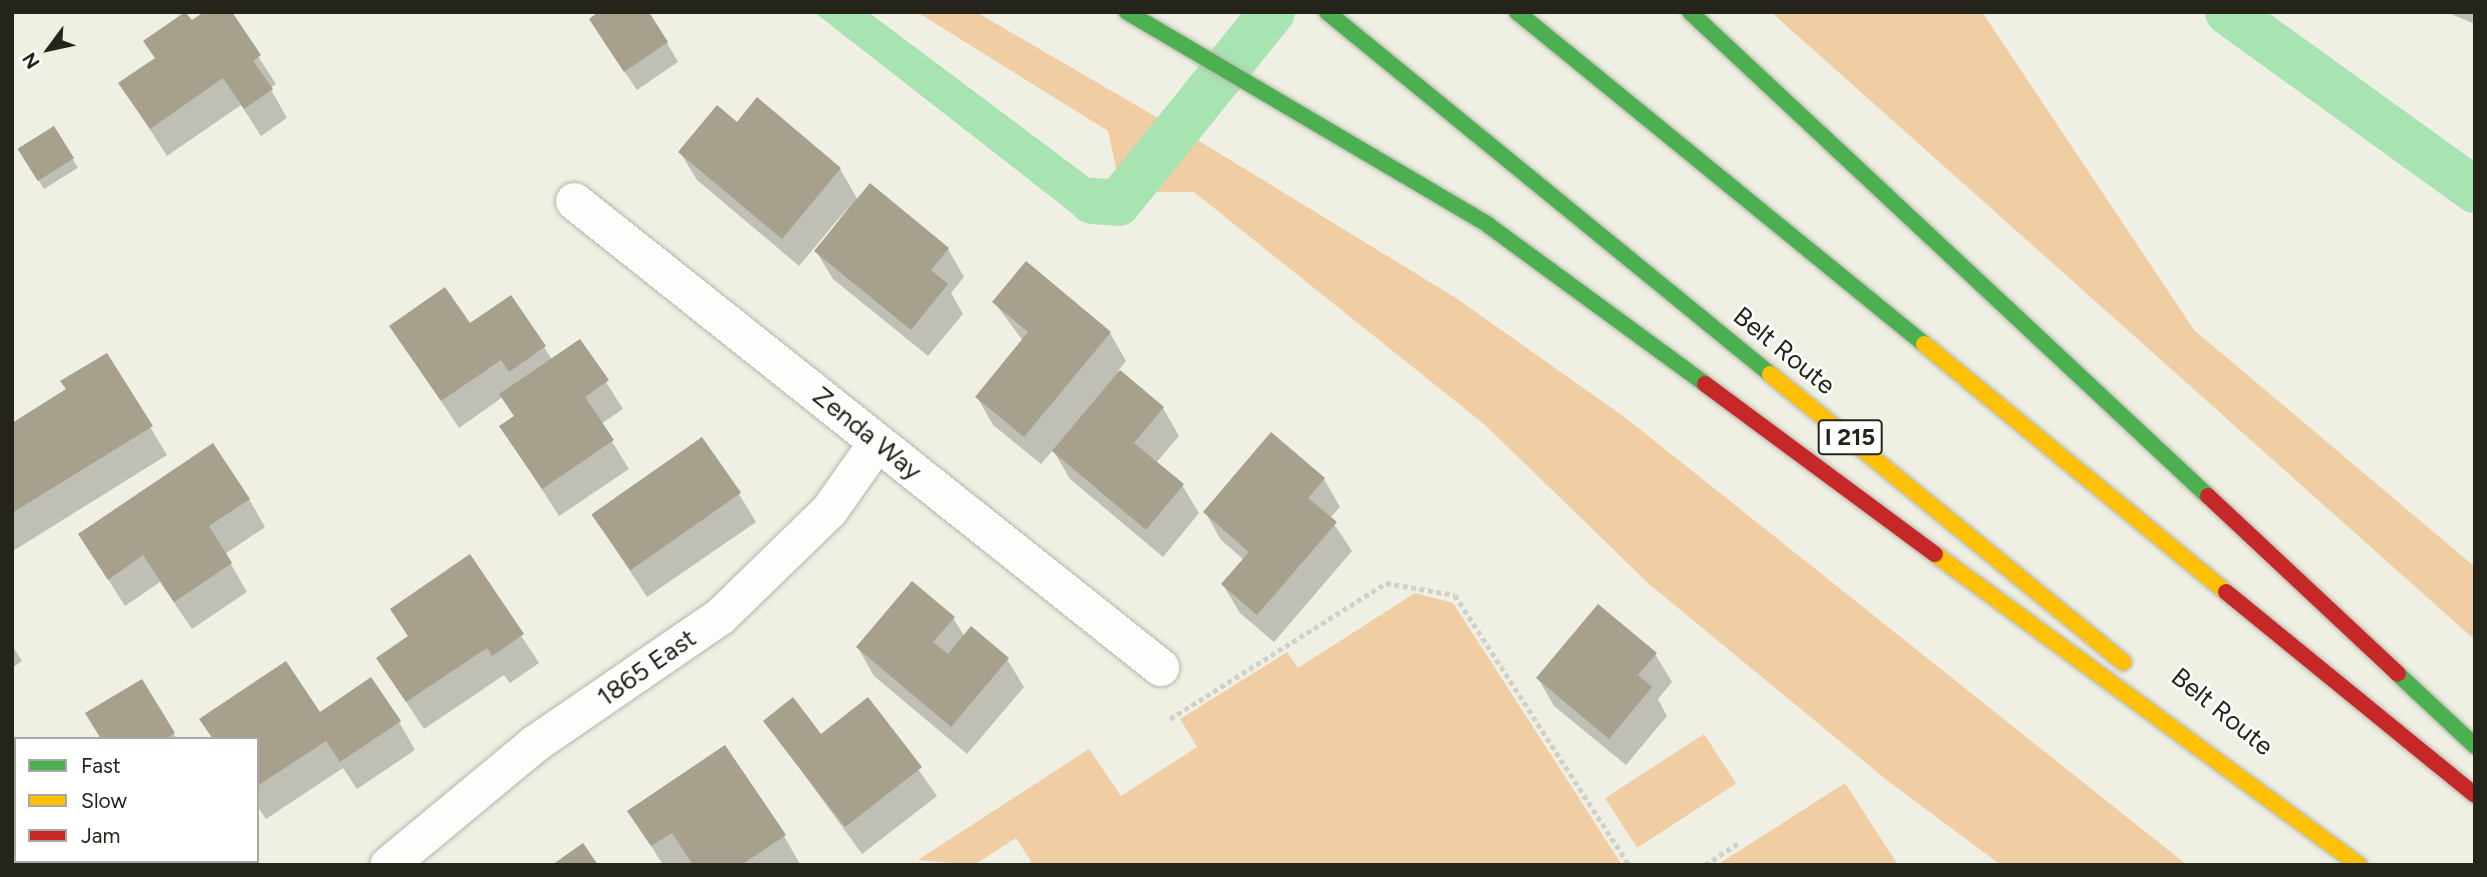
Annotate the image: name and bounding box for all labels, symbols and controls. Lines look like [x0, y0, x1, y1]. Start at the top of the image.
north arrow [14, 14, 84, 84]
text: N [17, 48, 45, 73]
street label: Belt Route [1727, 301, 1841, 401]
street label: Zenda Way [806, 381, 928, 487]
road number: I 215 [1817, 416, 1883, 458]
street label: 1865 East [592, 623, 702, 713]
street label: Belt Route [2165, 662, 2279, 762]
legend [14, 737, 259, 863]
text: Fast [81, 753, 121, 778]
text: Slow [81, 788, 127, 813]
text: Jam [81, 823, 120, 848]

